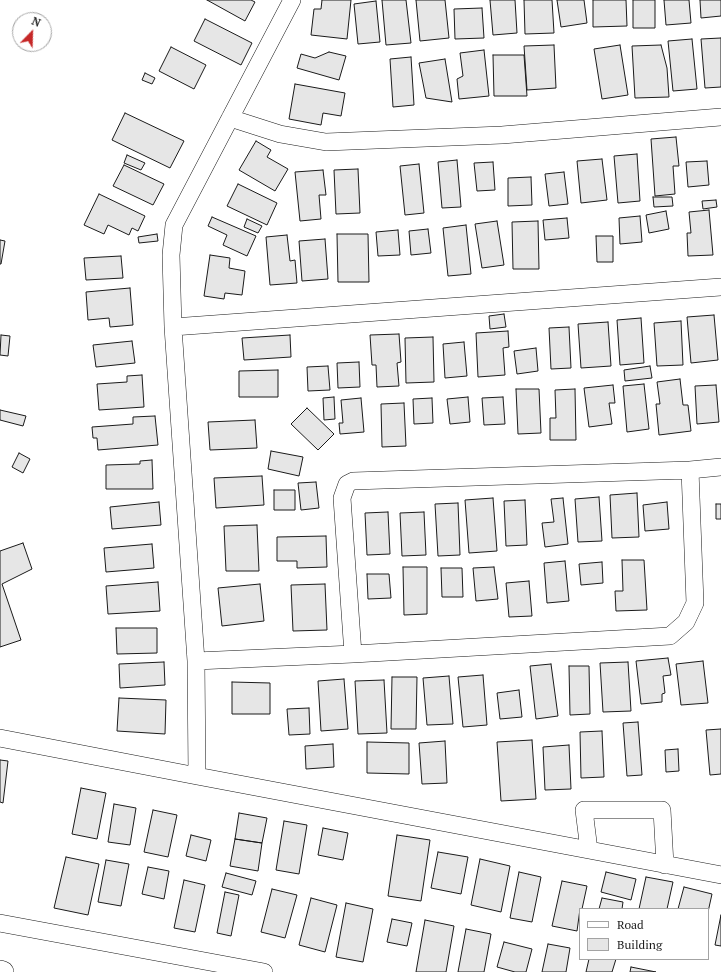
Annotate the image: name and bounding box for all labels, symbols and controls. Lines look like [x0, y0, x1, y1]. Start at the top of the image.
north arrow [12, 12, 52, 52]
text: N [30, 14, 43, 30]
legend [579, 908, 709, 960]
text: Road [617, 917, 644, 932]
text: Building [617, 937, 662, 952]

